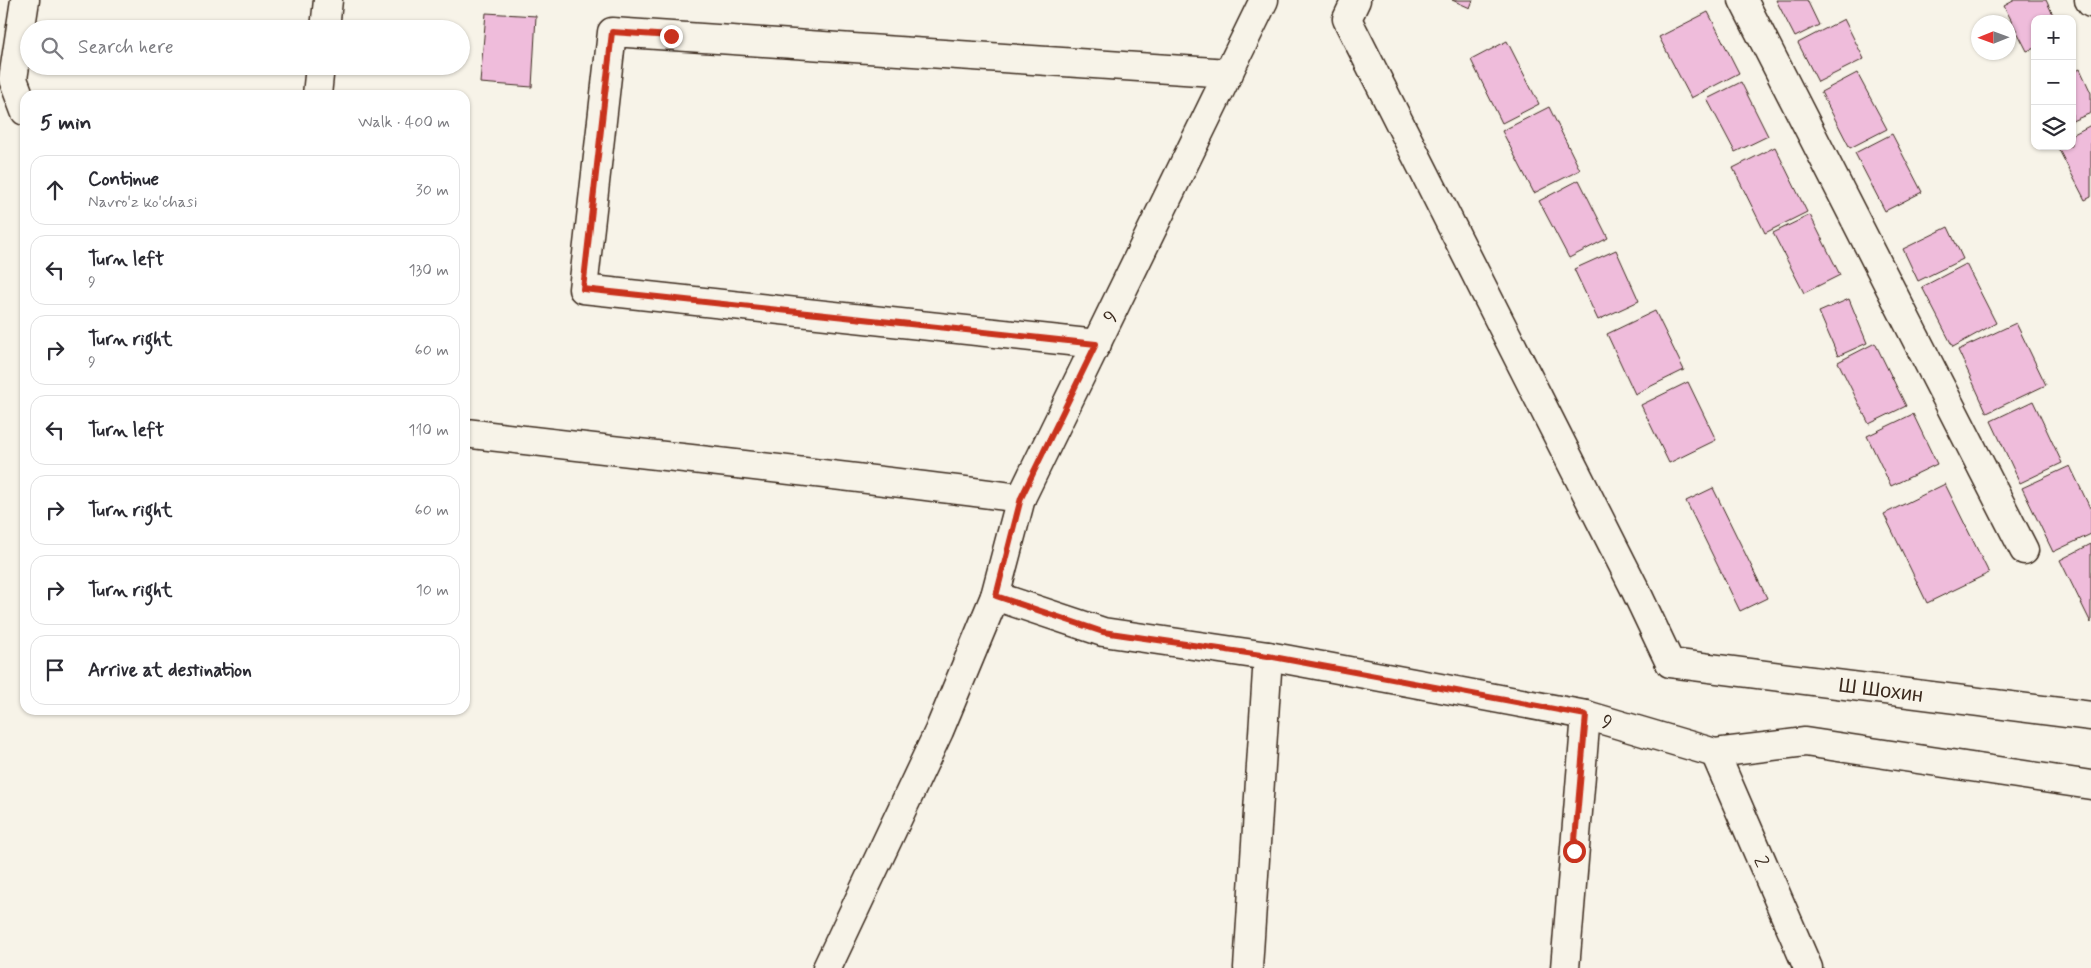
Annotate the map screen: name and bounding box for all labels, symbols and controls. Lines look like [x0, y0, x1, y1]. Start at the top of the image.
north arrow [1971, 15, 2016, 60]
map controls [2031, 15, 2076, 150]
button: + [2031, 15, 2076, 60]
search box [20, 20, 470, 75]
route end [660, 25, 683, 48]
icon: search [38, 34, 66, 62]
text: Search here [78, 35, 174, 60]
button: − [2031, 60, 2076, 105]
button: layers [2031, 105, 2076, 150]
text: 5 min [40, 109, 92, 137]
text: Walk · 400 m [358, 112, 450, 133]
text: Continue [88, 167, 159, 192]
icon: ahead [41, 176, 69, 204]
text: 30 m [416, 180, 449, 201]
text: Navro'z ko'chasi [88, 192, 197, 213]
text: Turn left [88, 247, 164, 272]
icon: left [41, 256, 69, 284]
text: 130 m [408, 260, 449, 281]
text: 9 [88, 272, 96, 293]
street label: 9 [1097, 306, 1126, 327]
text: Turn right [88, 327, 172, 352]
icon: right [41, 336, 69, 364]
text: 60 m [415, 340, 449, 361]
text: 9 [88, 352, 96, 373]
icon: left [41, 416, 69, 444]
text: Turn left [88, 418, 164, 443]
text: 110 m [408, 420, 449, 441]
icon: right [41, 496, 69, 524]
text: Turn right [88, 498, 172, 523]
text: 60 m [415, 500, 449, 521]
icon: right [41, 576, 69, 604]
text: Turn right [88, 578, 172, 603]
text: 10 m [416, 580, 449, 601]
icon: arrive [41, 656, 69, 684]
text: Arrive at destination [88, 658, 252, 683]
street label: Ш Шохин [1837, 672, 1925, 710]
street label: 9 [1599, 708, 1616, 737]
route start [1563, 840, 1586, 863]
street label: 2 [1746, 852, 1775, 872]

